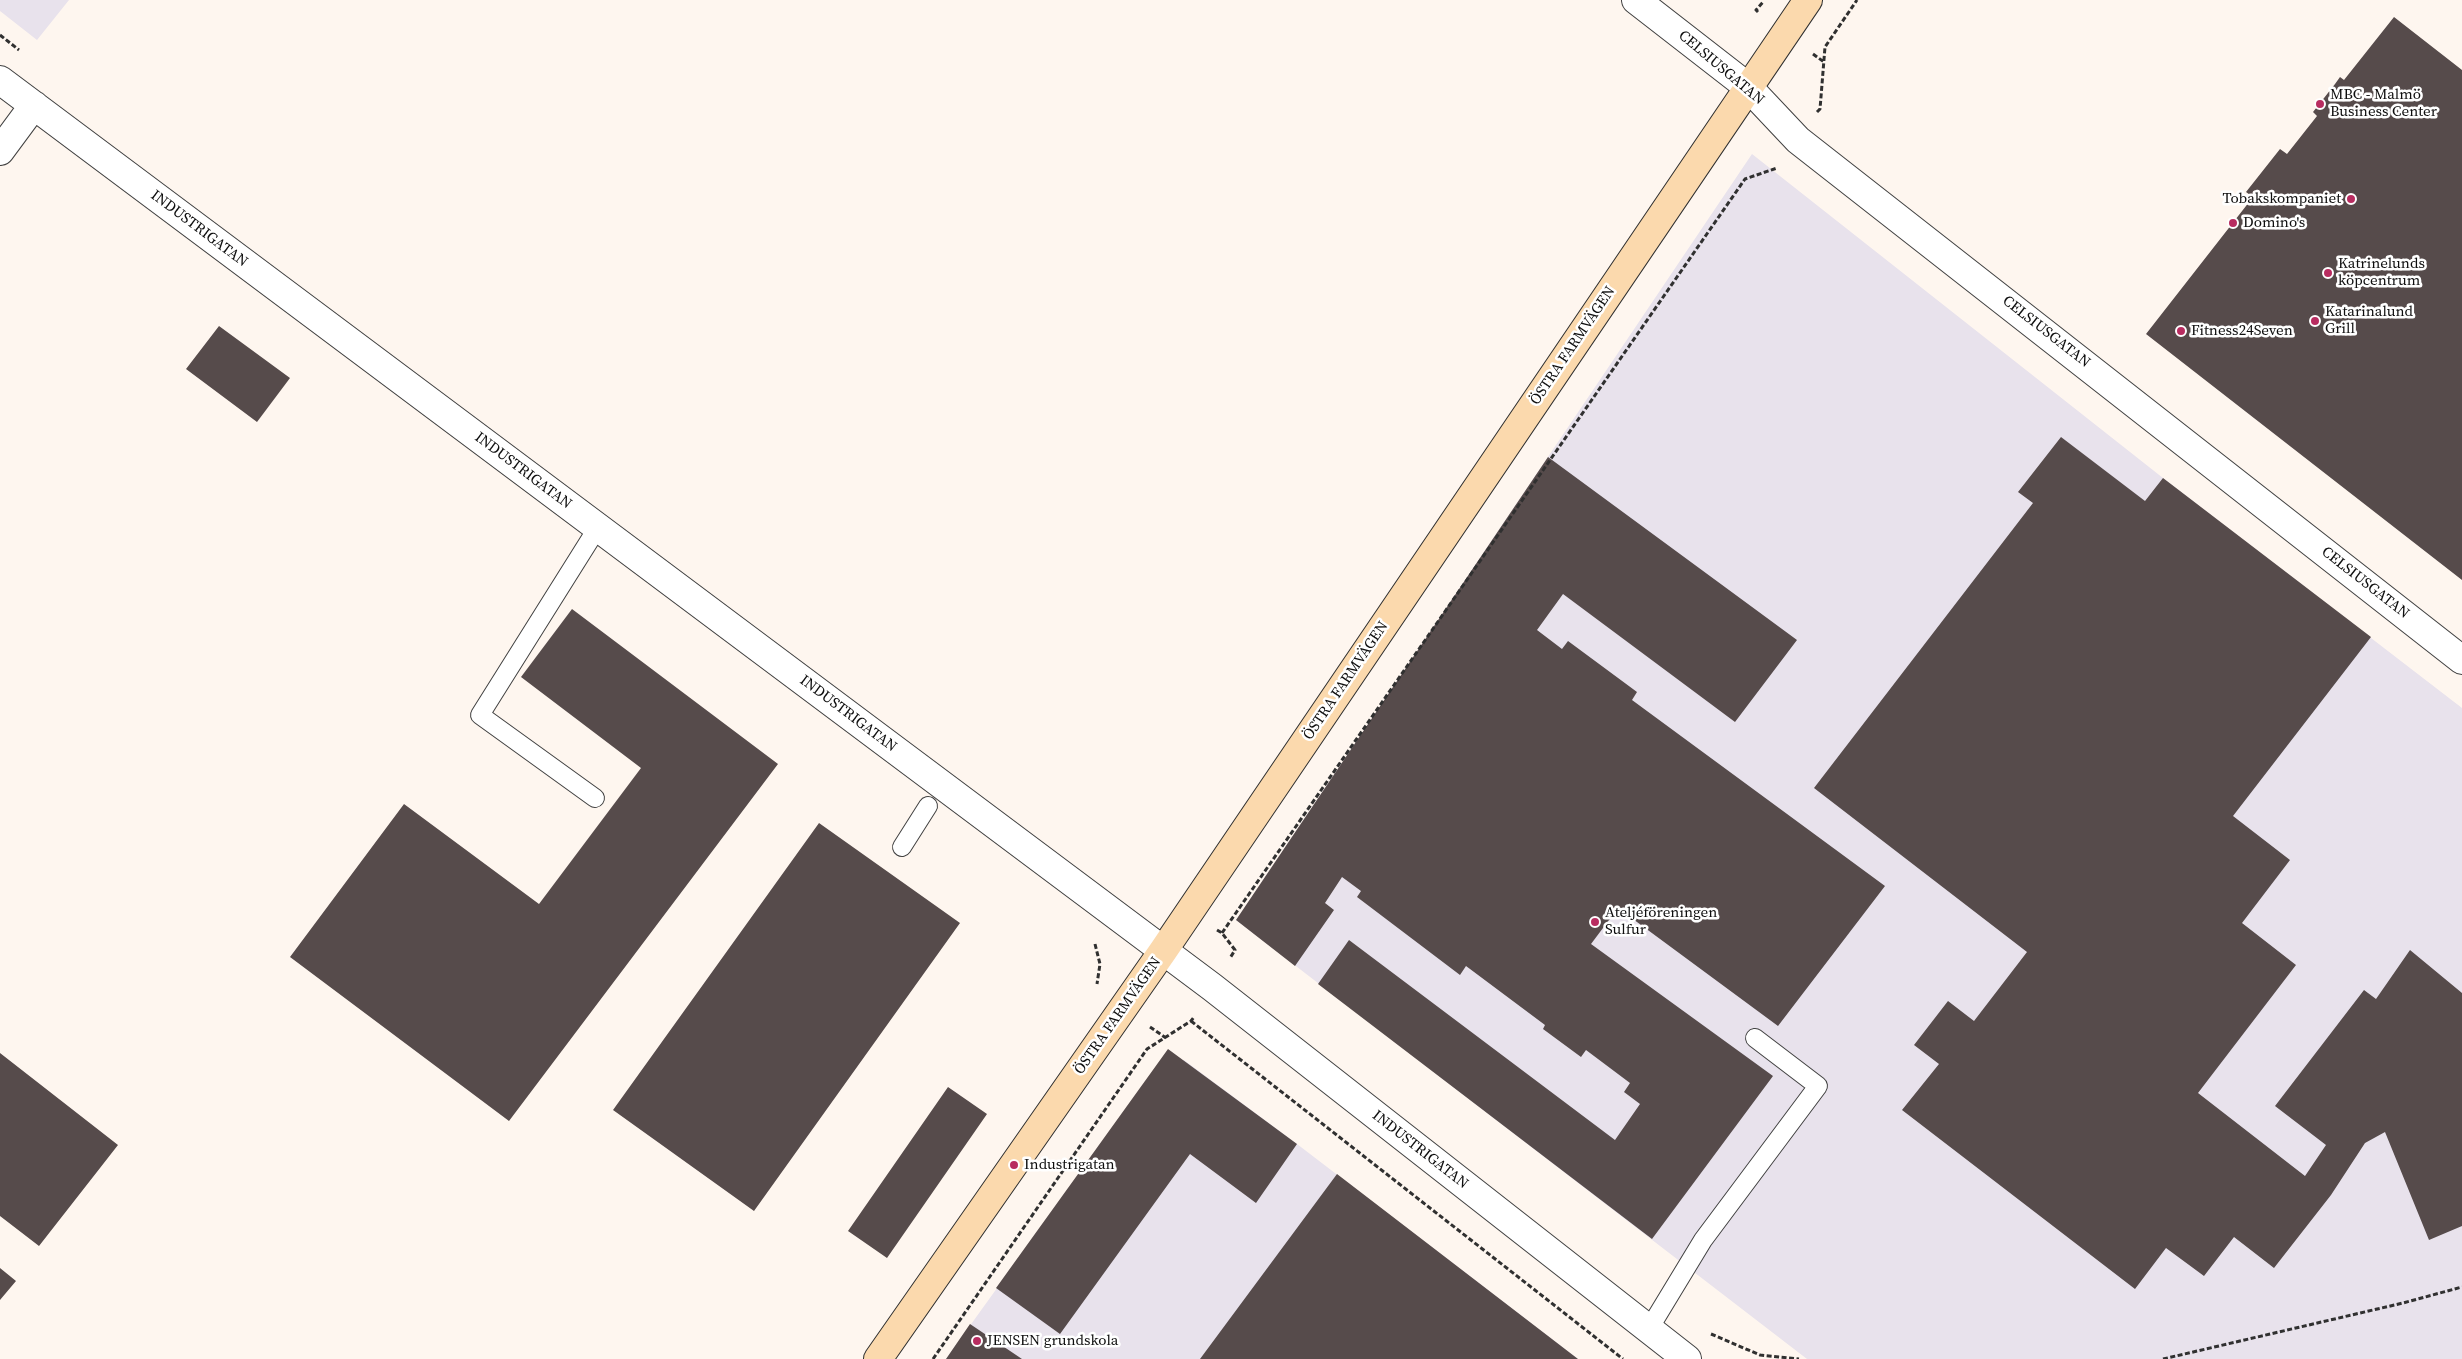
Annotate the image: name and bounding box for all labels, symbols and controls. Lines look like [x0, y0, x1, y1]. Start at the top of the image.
street label: CELSIUSGATAN [1674, 27, 1768, 109]
place label: MBC - Malmö Business Center [2330, 86, 2437, 121]
marker: MBC - Malmö Business Center [2314, 98, 2326, 110]
street label: INDUSTRIGATAN [147, 187, 251, 271]
place label: Tobakskompaniet [2222, 190, 2341, 208]
marker: Tobakskompaniet [2345, 193, 2357, 205]
place label: Domino's [2243, 214, 2305, 232]
marker: Domino's [2227, 217, 2239, 229]
place label: Katrinelunds köpcentrum [2338, 255, 2425, 290]
marker: Katrinelunds köpcentrum [2322, 267, 2334, 279]
street label: ÖSTRA FARMVÄGEN [1527, 283, 1619, 409]
street label: CELSIUSGATAN [1998, 292, 2094, 372]
place label: Katarinalund Grill [2325, 303, 2413, 338]
marker: Katarinalund Grill [2309, 315, 2321, 327]
place label: Fitness24Seven [2191, 322, 2293, 340]
marker: Fitness24Seven [2175, 325, 2187, 337]
street label: INDUSTRIGATAN [471, 429, 575, 513]
street label: CELSIUSGATAN [2317, 543, 2413, 623]
street label: ÖSTRA FARMVÄGEN [1300, 618, 1392, 744]
street label: INDUSTRIGATAN [796, 672, 900, 756]
place label: Ateljéföreningen Sulfur [1605, 904, 1717, 939]
marker: Ateljéföreningen Sulfur [1589, 916, 1601, 928]
street label: ÖSTRA FARMVÄGEN [1071, 954, 1165, 1078]
street label: INDUSTRIGATAN [1368, 1107, 1472, 1193]
place label: Industrigatan [1024, 1156, 1115, 1174]
marker: Industrigatan [1008, 1159, 1020, 1171]
place label: JENSEN grundskola [987, 1332, 1118, 1350]
marker: JENSEN grundskola [971, 1335, 983, 1347]

